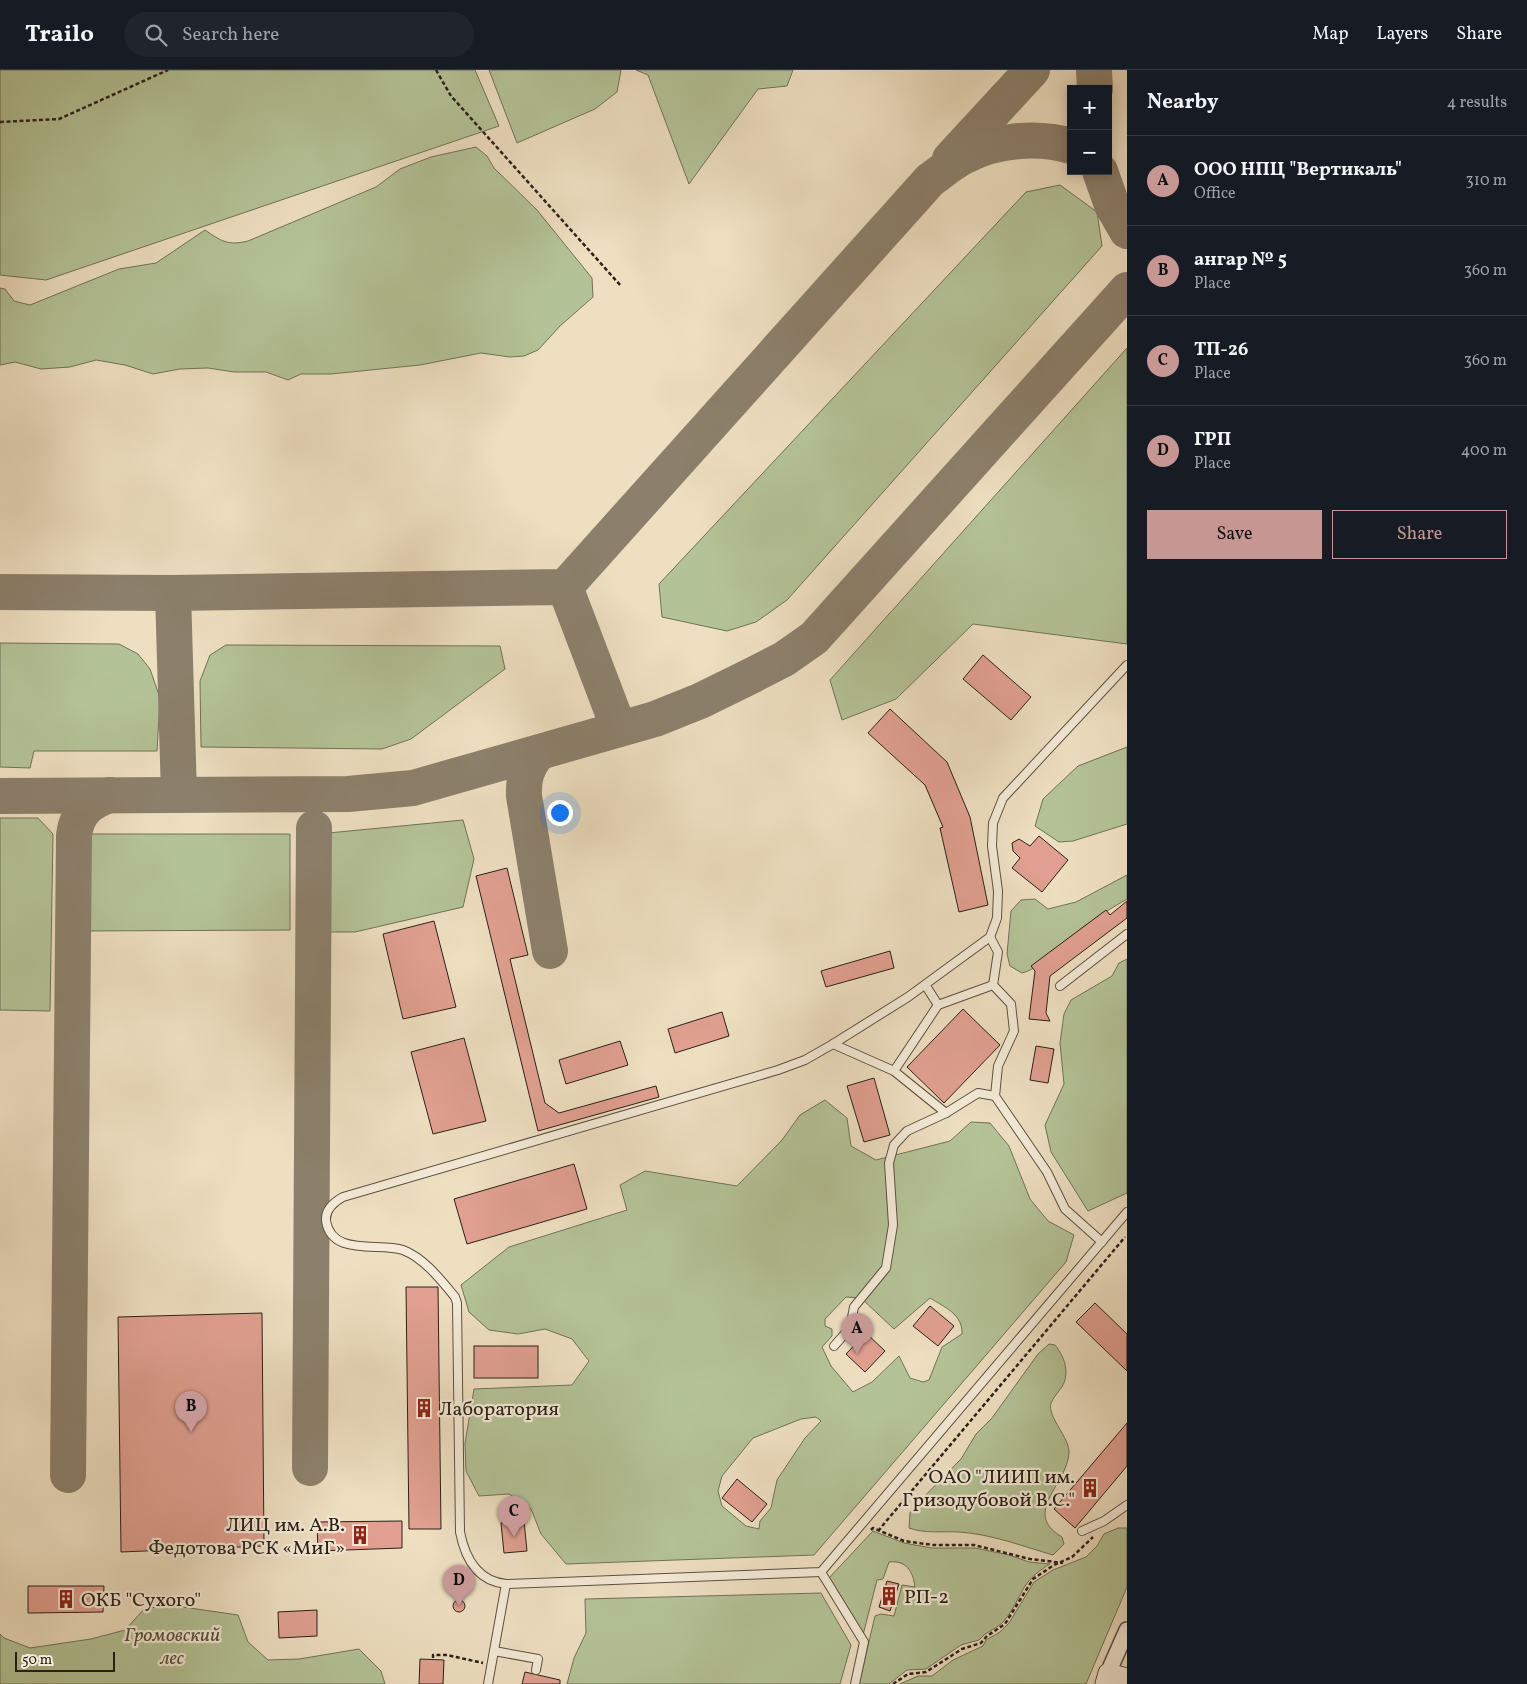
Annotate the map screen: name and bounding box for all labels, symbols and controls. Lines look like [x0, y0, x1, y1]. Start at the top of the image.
search box [124, 12, 474, 57]
text: Trailo [25, 18, 94, 52]
icon: search [142, 21, 170, 49]
text: Search here [182, 22, 279, 48]
text: Map [1312, 22, 1348, 47]
text: Layers [1376, 22, 1428, 47]
text: Share [1456, 22, 1502, 47]
map controls [1067, 85, 1112, 175]
button: + [1067, 85, 1112, 130]
text: Nearby [1147, 88, 1218, 117]
text: 4 results [1447, 92, 1507, 114]
button: − [1067, 130, 1112, 175]
text: ООО НПЦ "Вертикаль" [1194, 157, 1402, 183]
text: A [1157, 170, 1169, 192]
text: 310 m [1466, 170, 1507, 192]
text: Office [1194, 183, 1236, 205]
text: ангар № 5 [1194, 247, 1287, 273]
text: B [1158, 260, 1168, 282]
text: 360 m [1464, 260, 1507, 282]
text: Place [1194, 273, 1231, 295]
text: ТП-26 [1194, 337, 1248, 363]
text: C [1158, 350, 1168, 372]
text: 360 m [1464, 350, 1507, 372]
text: Place [1194, 363, 1231, 385]
text: ГРП [1194, 427, 1231, 453]
text: D [1157, 440, 1169, 462]
text: 400 m [1461, 440, 1507, 462]
text: Place [1194, 453, 1231, 475]
button: Save [1147, 510, 1322, 559]
button: Share [1332, 510, 1507, 559]
your location [547, 800, 573, 826]
pin: A [841, 1313, 873, 1354]
pin: B [175, 1391, 207, 1432]
place label: Лаборатория [439, 1396, 559, 1424]
building icon: Лаборатория [413, 1397, 435, 1419]
place label: ОАО "ЛИИП им. Гризодубовой В.С." [902, 1464, 1075, 1515]
building icon: ОАО "ЛИИП им. Гризодубовой В.С." [1079, 1477, 1101, 1499]
pin: C [498, 1496, 530, 1537]
place label: ЛИЦ им. А.В. Федотова РСК «МиГ» [148, 1512, 345, 1563]
building icon: ЛИЦ им. А.В. Федотова РСК «МиГ» [349, 1524, 371, 1546]
pin: D [443, 1565, 475, 1606]
place label: РП-2 [904, 1584, 949, 1612]
building icon: РП-2 [878, 1585, 900, 1607]
place label: ОКБ "Сухого" [81, 1587, 201, 1615]
building icon: ОКБ "Сухого" [55, 1588, 77, 1610]
park label: Громовский лес [124, 1622, 220, 1673]
scale bar [15, 1649, 115, 1672]
text: 50 m [22, 1651, 52, 1670]

